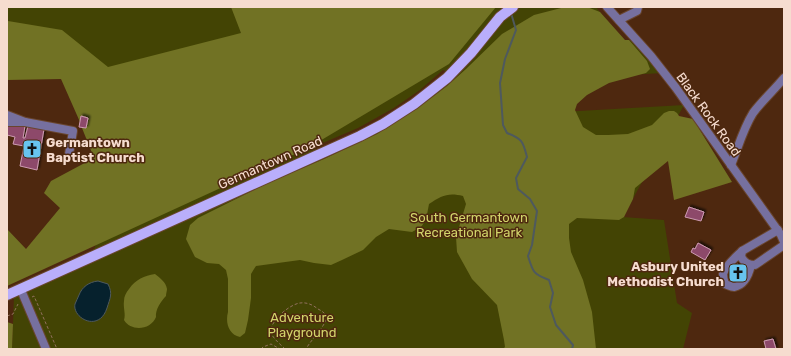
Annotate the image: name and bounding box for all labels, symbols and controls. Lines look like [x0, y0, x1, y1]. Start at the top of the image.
street label: Black Rock Road [673, 70, 744, 159]
street label: Germantown Road [216, 133, 325, 192]
place label: Germantown Baptist Church [46, 135, 145, 165]
church icon: Germantown Baptist Church [21, 138, 43, 160]
park label: South Germantown Recreational Park [410, 210, 528, 240]
place label: Asbury United Methodist Church [607, 259, 724, 289]
church icon: Asbury United Methodist Church [727, 262, 749, 284]
park label: Adventure Playground [268, 310, 336, 341]

